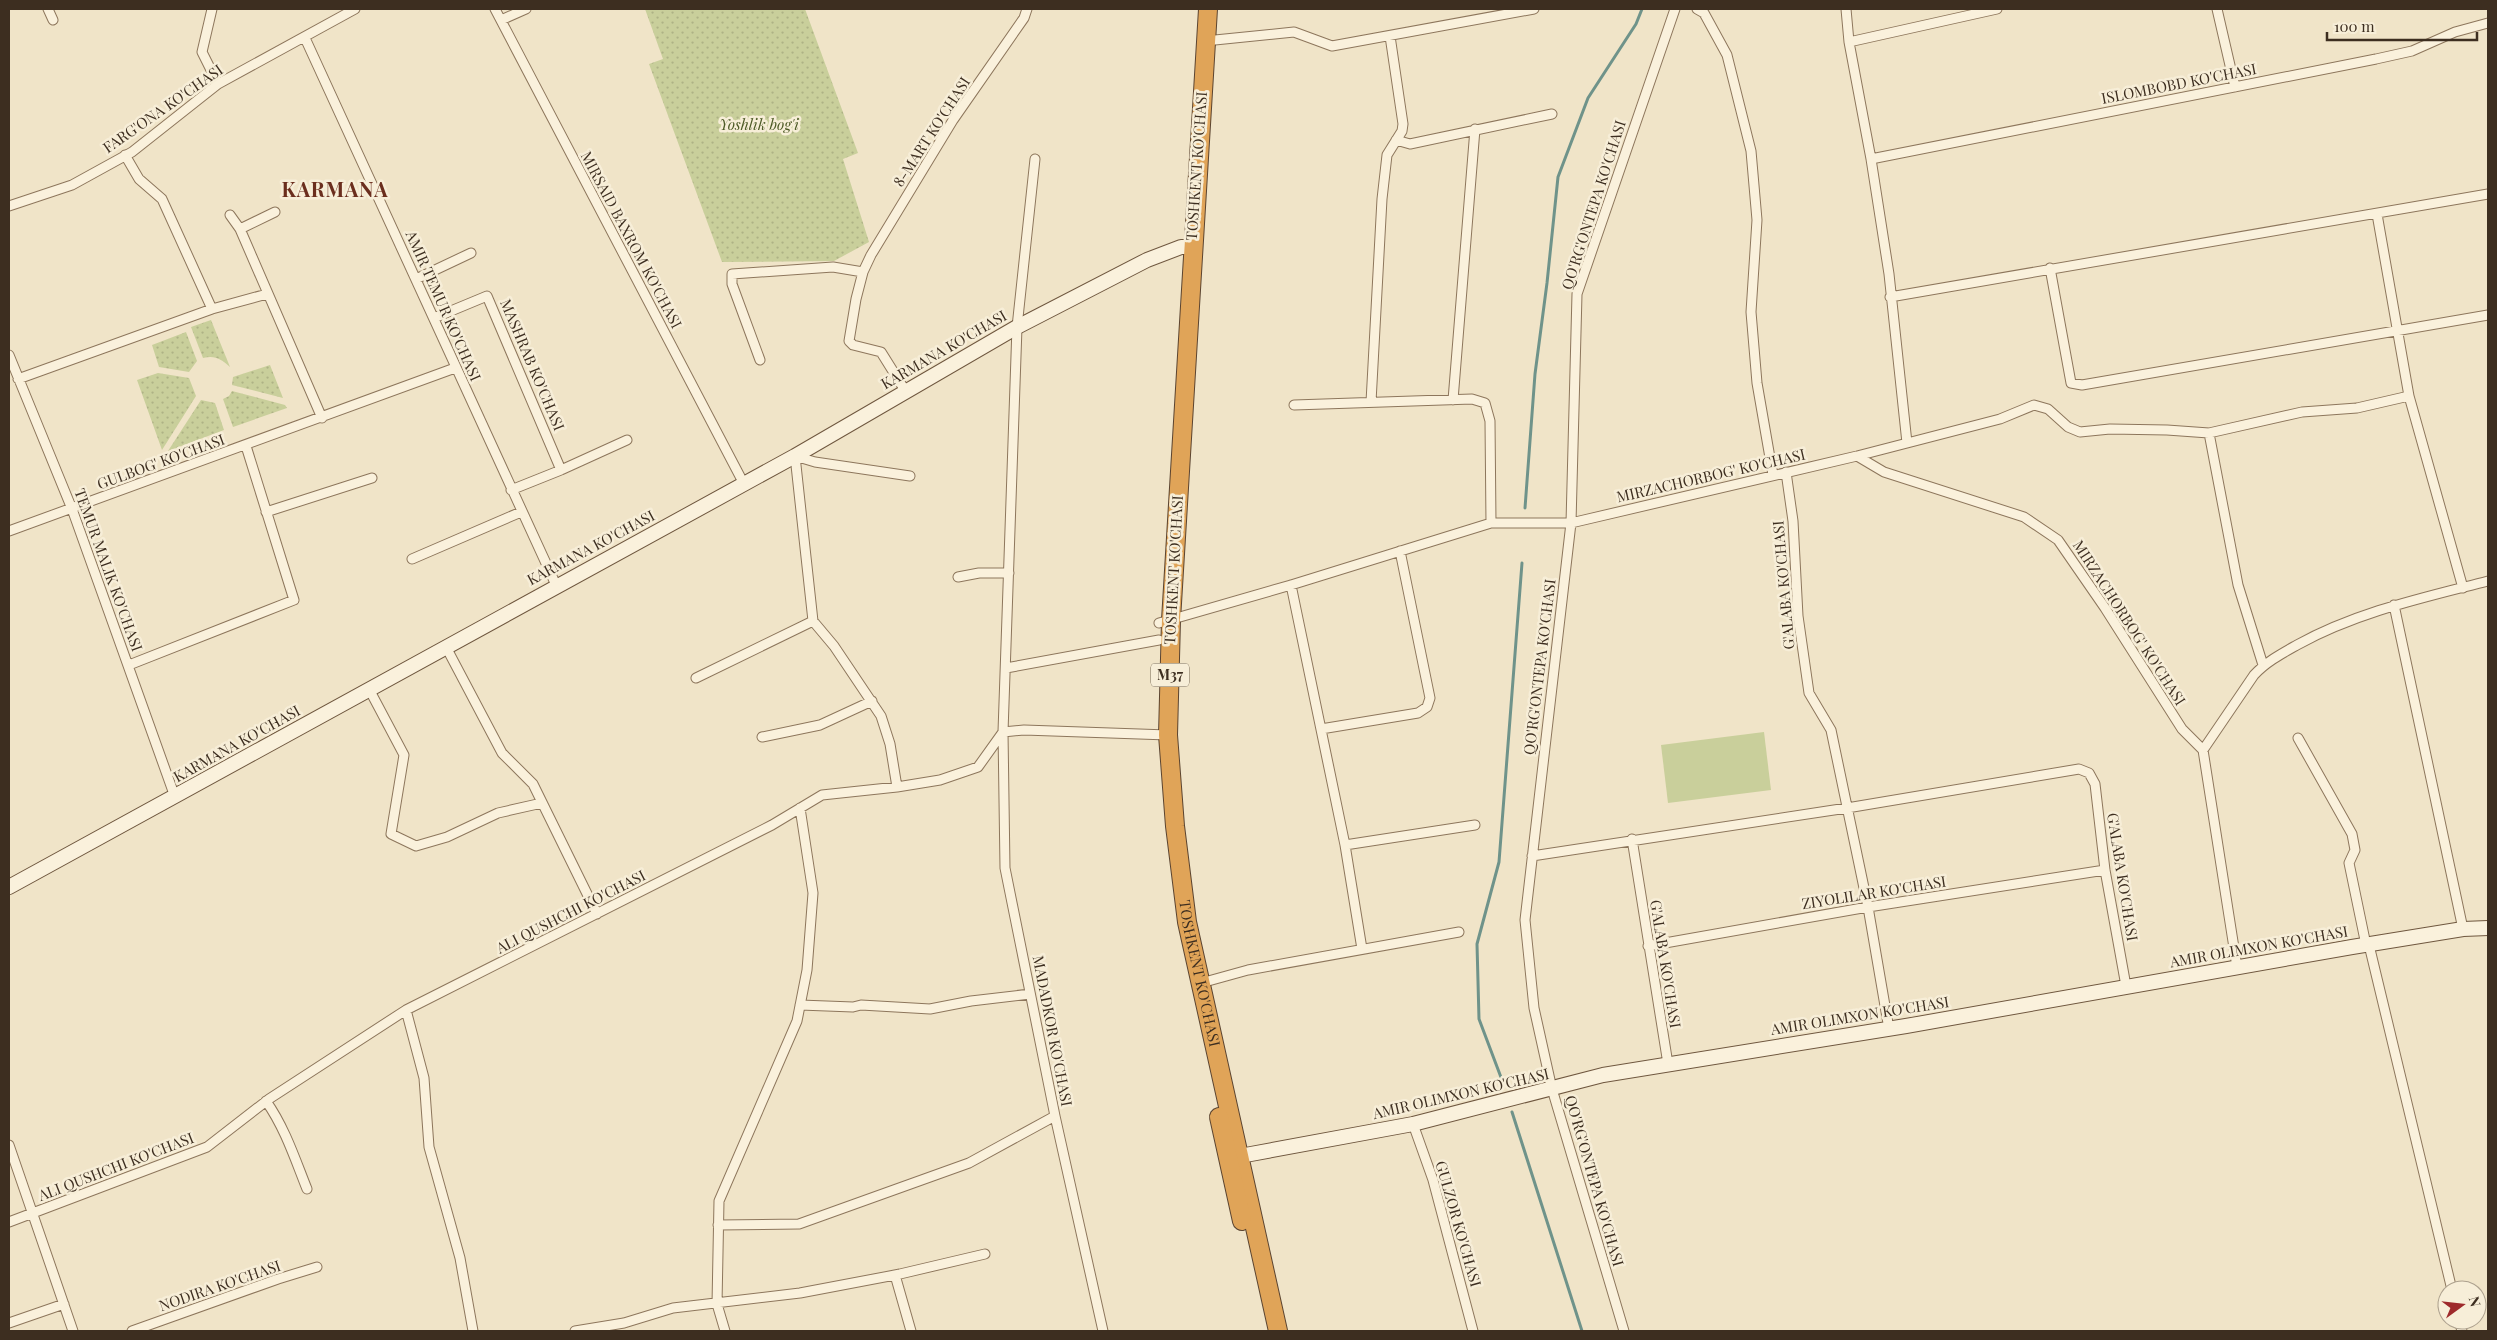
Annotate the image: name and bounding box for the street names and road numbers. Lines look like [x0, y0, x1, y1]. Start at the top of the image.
street label: ISLOMBOBD KO'CHASI [2100, 58, 2258, 108]
street label: FARG'ONA KO'CHASI [98, 59, 226, 157]
street label: 8-MART KO'CHASI [888, 73, 974, 190]
street label: TOSHKENT KO'CHASI [1181, 91, 1211, 241]
street label: QO'RG'ONTEPA KO'CHASI [1556, 117, 1630, 292]
street label: MIRSAID BAXROM KO'CHASI [577, 148, 687, 332]
street label: AMIR TEMUR KO'CHASI [401, 226, 486, 384]
street label: MASHRAB KO'CHASI [496, 296, 570, 434]
street label: KARMANA KO'CHASI [877, 305, 1010, 393]
street label: GULBOG' KO'CHASI [94, 429, 227, 493]
street label: MIRZACHORBOG' KO'CHASI [1614, 444, 1807, 506]
street label: TEMUR MALIK KO'CHASI [70, 485, 148, 654]
street label: TOSHKENT KO'CHASI [1159, 495, 1187, 645]
street label: KARMANA KO'CHASI [523, 505, 658, 589]
street label: G'ALABA KO'CHASI [1767, 520, 1799, 650]
street label: MIRZACHORBOG' KO'CHASI [2069, 536, 2191, 709]
street label: QO'RG'ONTEPA KO'CHASI [1518, 578, 1560, 756]
road number: M37 [1151, 664, 1189, 686]
street label: KARMANA KO'CHASI [170, 700, 303, 786]
street label: G'ALABA KO'CHASI [2103, 811, 2143, 942]
street label: ALI QUSHCHI KO'CHASI [492, 865, 649, 958]
street label: ZIYOLILAR KO'CHASI [1800, 871, 1948, 913]
street label: G'ALABA KO'CHASI [1646, 898, 1686, 1029]
street label: TOSHKENT KO'CHASI [1175, 899, 1225, 1049]
street label: AMIR OLIMXON KO'CHASI [2167, 921, 2349, 972]
street label: MADADKOR KO'CHASI [1029, 954, 1077, 1108]
street label: AMIR OLIMXON KO'CHASI [1768, 991, 1950, 1039]
street label: AMIR OLIMXON KO'CHASI [1370, 1063, 1551, 1123]
street label: QO'RG'ONTEPA KO'CHASI [1561, 1093, 1629, 1268]
street label: ALI QUSHCHI KO'CHASI [34, 1127, 196, 1205]
street label: GULZOR KO'CHASI [1431, 1158, 1487, 1289]
street label: NODIRA KO'CHASI [156, 1255, 283, 1315]

